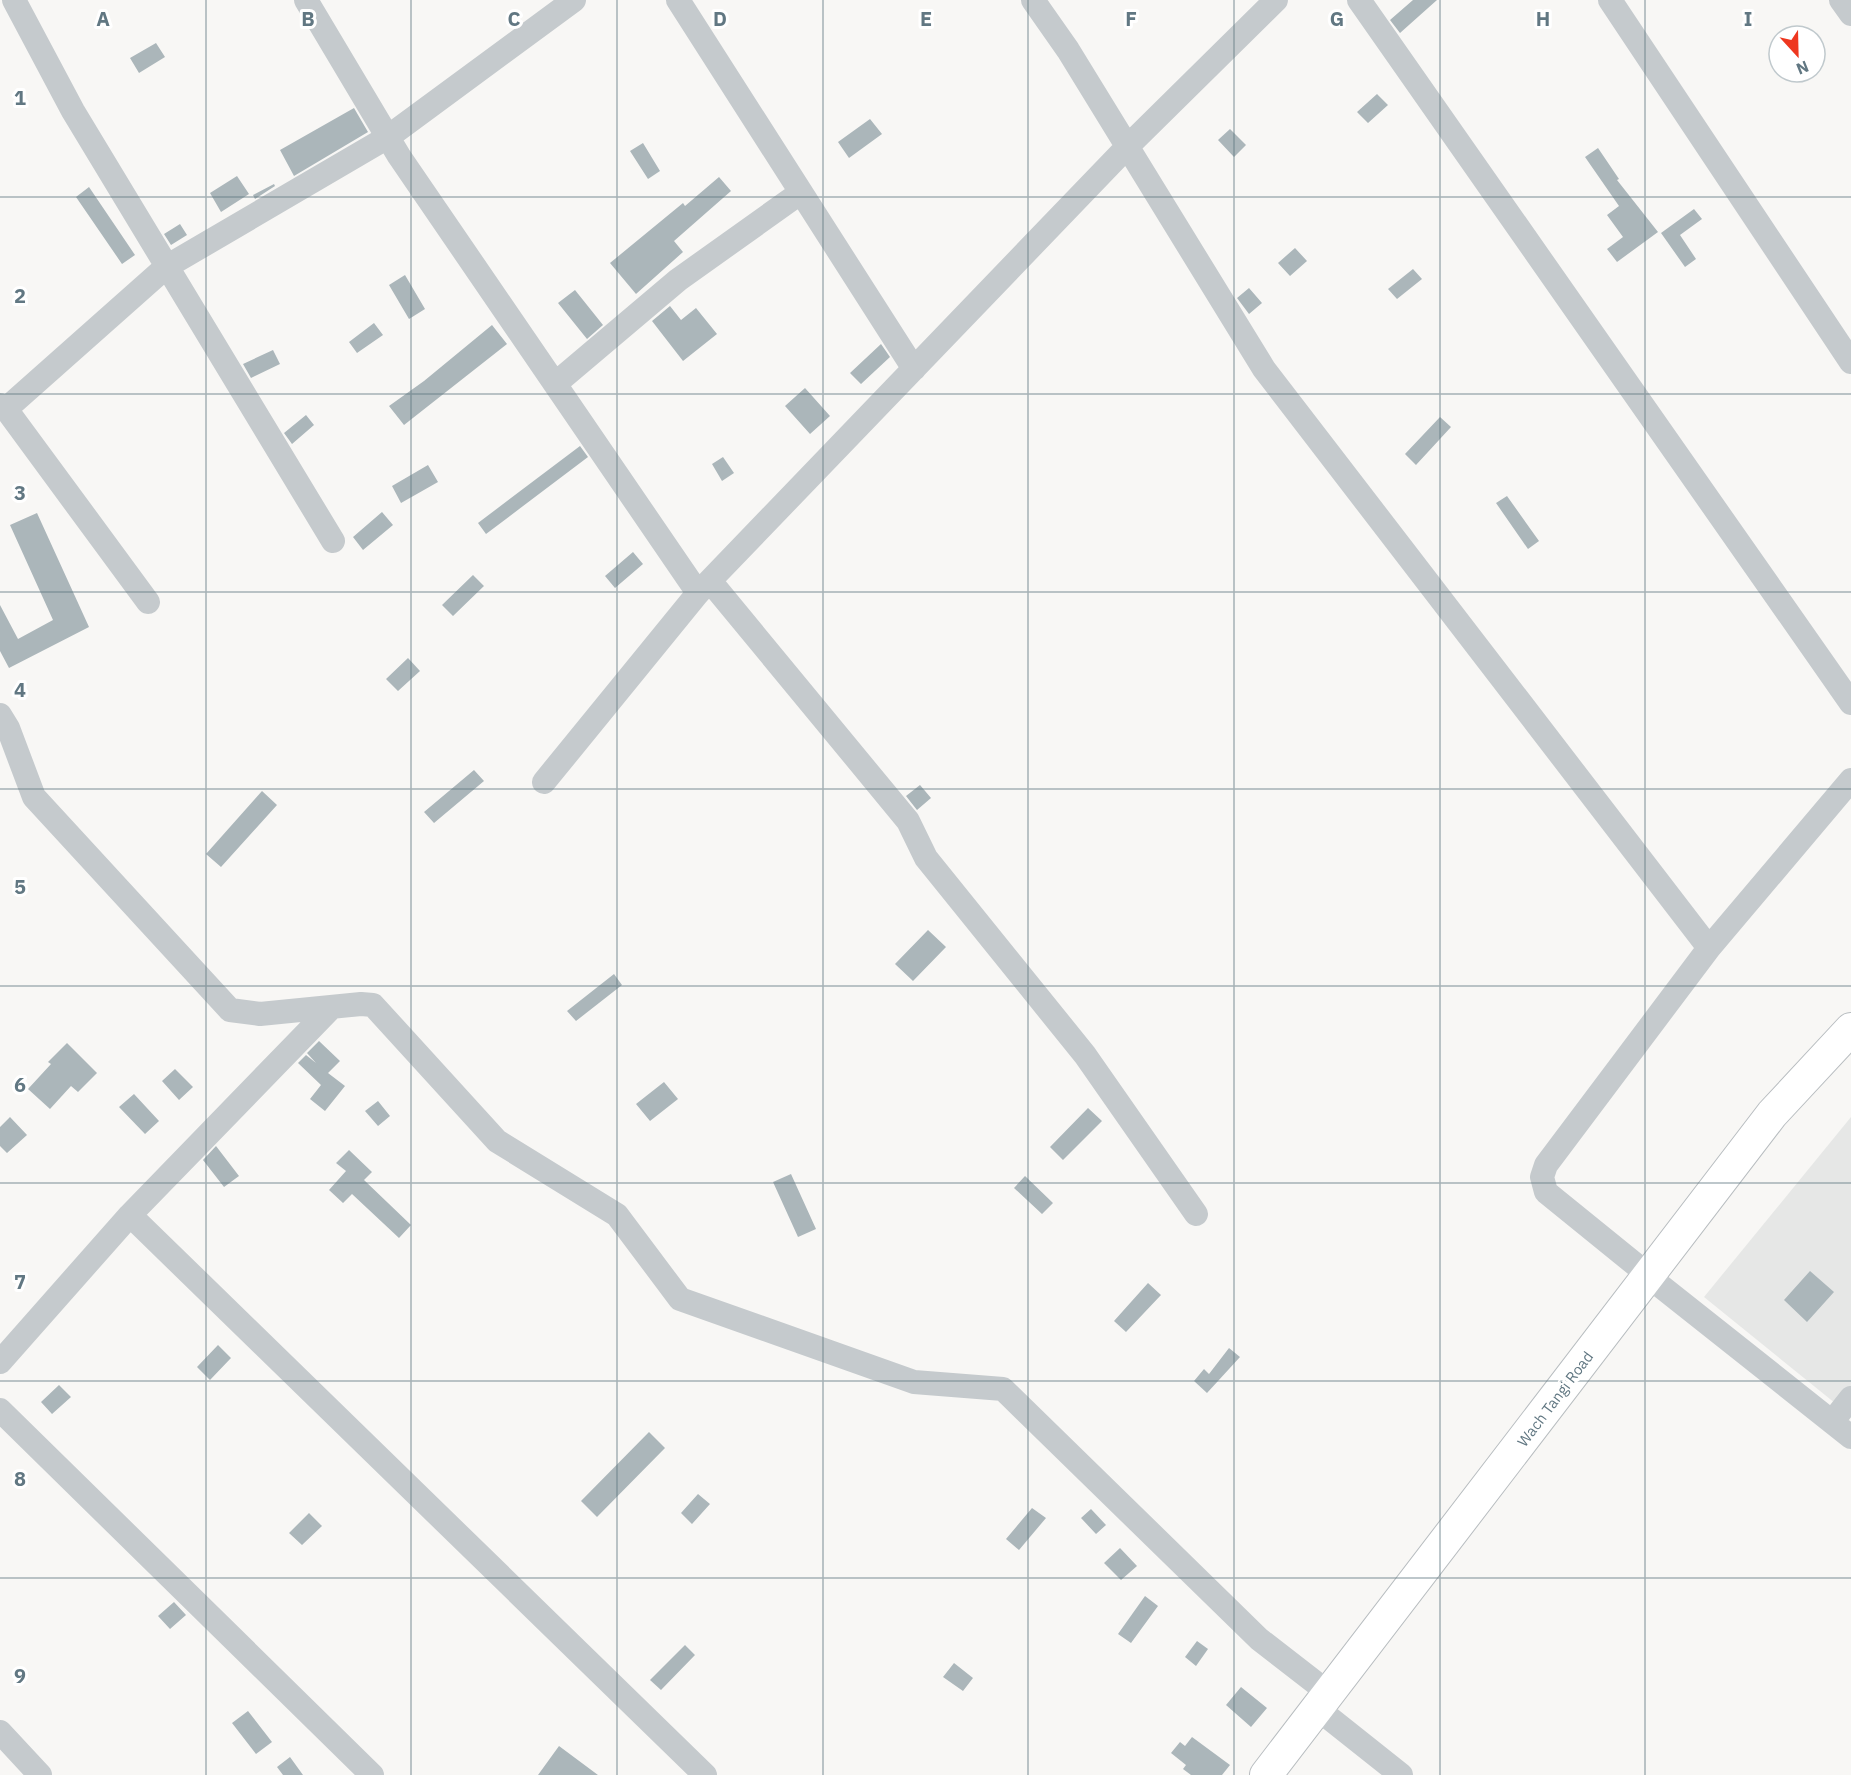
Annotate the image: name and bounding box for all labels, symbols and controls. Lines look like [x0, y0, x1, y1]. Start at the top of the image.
text: A [96, 5, 110, 32]
text: B [301, 5, 315, 32]
text: C [507, 5, 521, 32]
text: D [713, 5, 727, 32]
text: E [920, 5, 932, 32]
text: F [1125, 5, 1137, 32]
text: G [1330, 5, 1344, 32]
text: H [1536, 5, 1550, 32]
text: I [1744, 5, 1752, 32]
north arrow [1767, 24, 1827, 84]
text: N [1793, 56, 1812, 79]
text: 1 [14, 84, 26, 111]
text: 2 [14, 282, 26, 309]
text: 3 [14, 479, 26, 506]
text: 4 [14, 676, 26, 703]
text: 5 [14, 873, 26, 900]
text: 6 [14, 1071, 26, 1098]
text: 7 [14, 1268, 26, 1295]
street label: Wach Tangi Road [1513, 1348, 1597, 1450]
text: 8 [14, 1465, 26, 1492]
text: 9 [14, 1662, 26, 1689]

